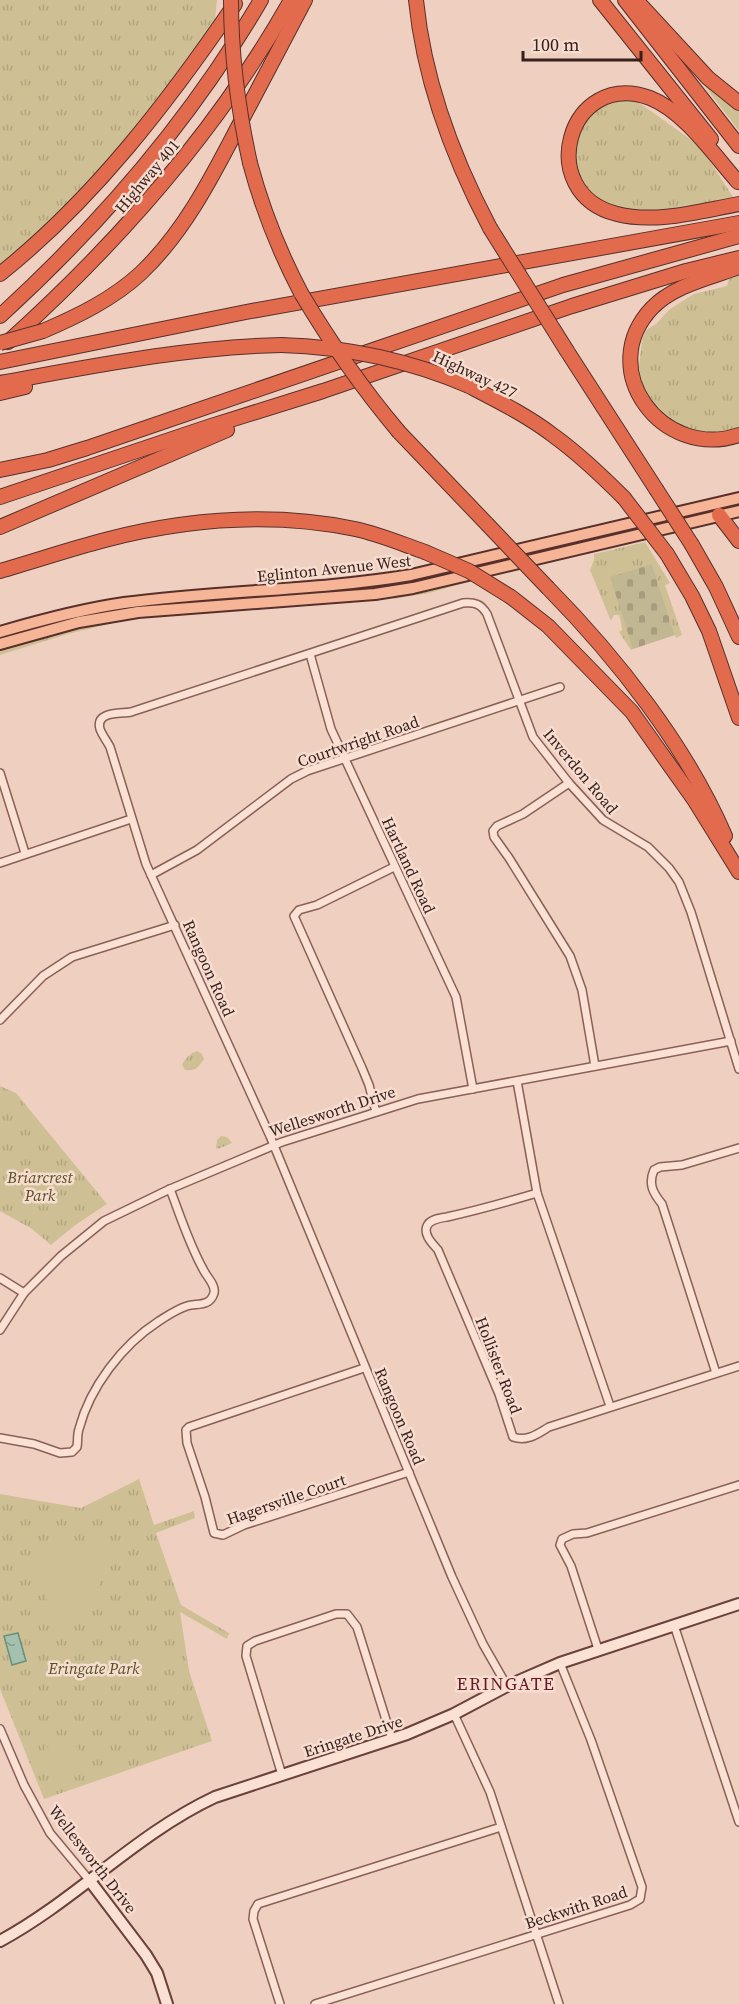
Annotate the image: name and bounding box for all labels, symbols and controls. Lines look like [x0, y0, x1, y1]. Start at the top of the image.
scale bar [523, 24, 642, 62]
text: 100 m [532, 32, 579, 57]
street label: Highway 401 [109, 134, 185, 218]
street label: Highway 427 [429, 345, 521, 403]
street label: Eglinton Avenue West [256, 549, 413, 587]
street label: Courtwright Road [294, 710, 422, 772]
street label: Inverdon Road [539, 724, 623, 818]
street label: Hartland Road [377, 813, 441, 917]
street label: Rangoon Road [178, 916, 240, 1020]
street label: Wellesworth Drive [266, 1080, 398, 1142]
park label: Briarcrest Park [6, 1166, 73, 1206]
street label: Hollister Road [470, 1313, 528, 1417]
street label: Rangoon Road [370, 1364, 430, 1468]
street label: Hagersville Court [223, 1468, 349, 1530]
park label: Eringate Park [47, 1657, 140, 1679]
district label: ERINGATE [457, 1671, 555, 1696]
street label: Eringate Drive [301, 1710, 405, 1762]
street label: Wellesworth Drive [44, 1800, 142, 1918]
street label: Beckwith Road [522, 1880, 630, 1934]

